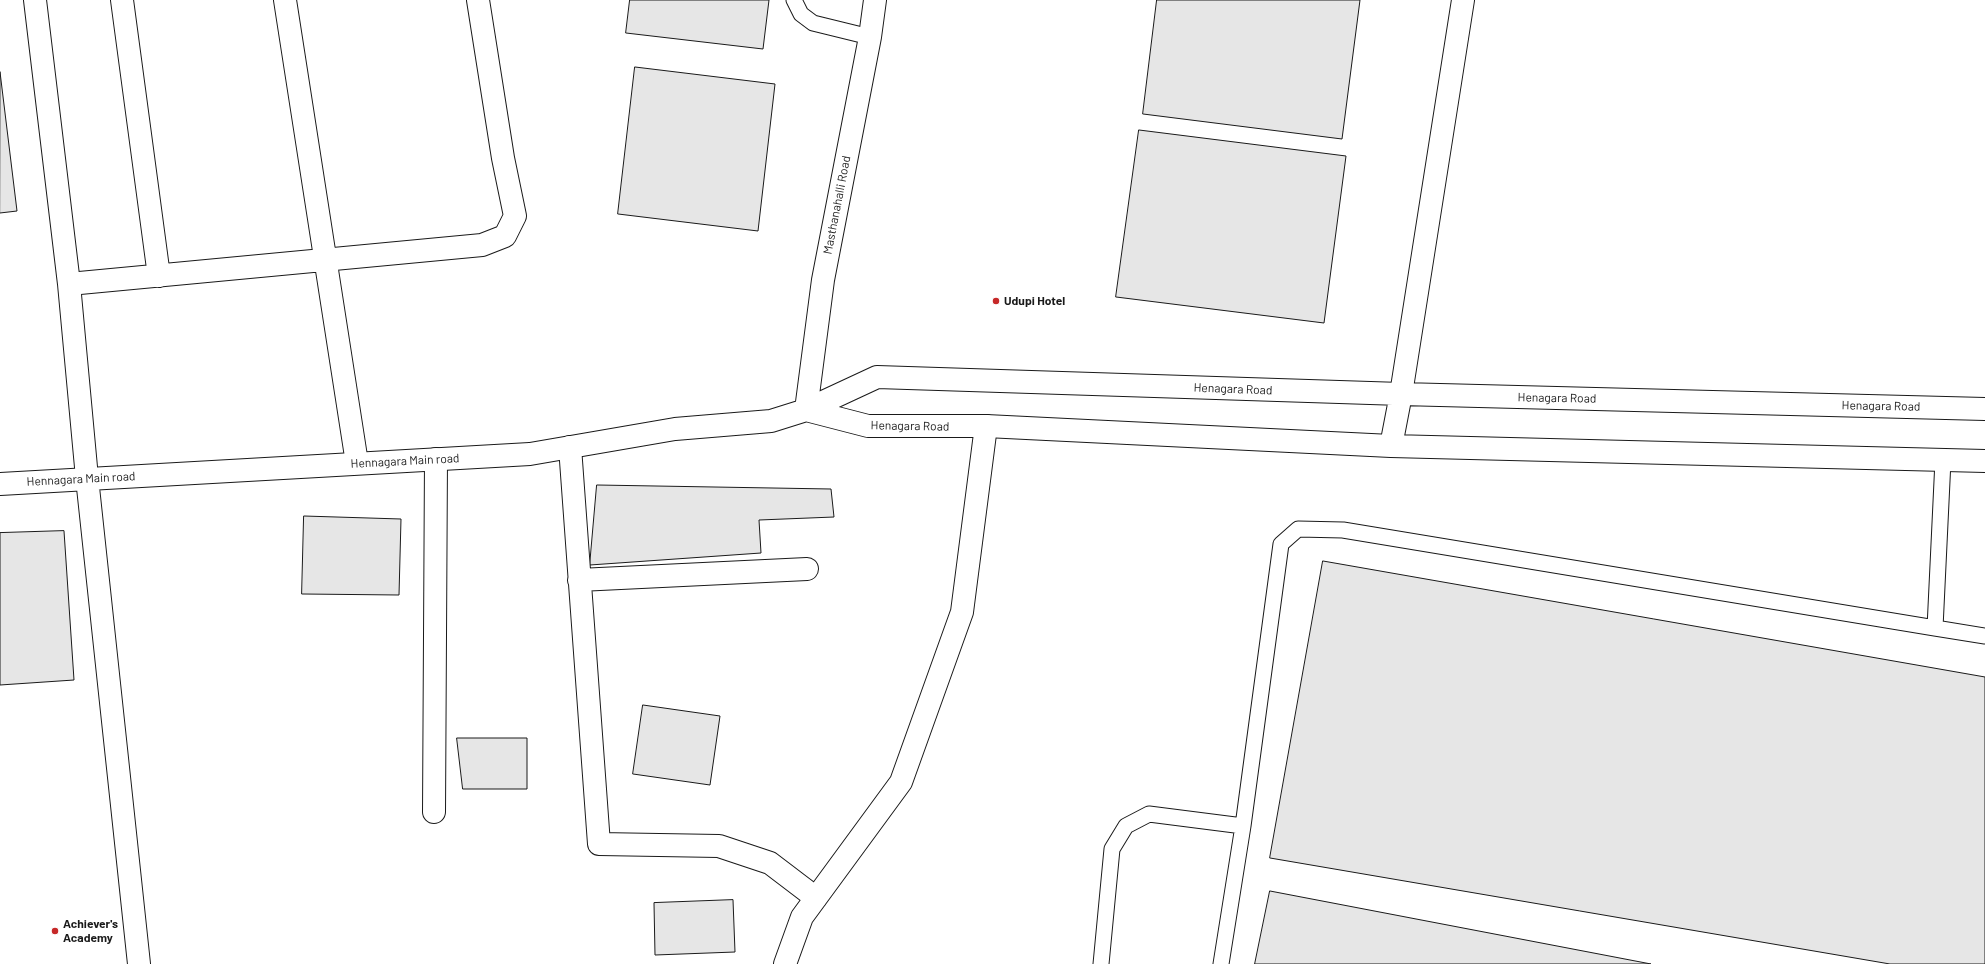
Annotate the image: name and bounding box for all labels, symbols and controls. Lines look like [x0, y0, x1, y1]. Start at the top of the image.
street label: Masthanahalli Road [820, 154, 854, 256]
place label: Udupi Hotel [1004, 294, 1065, 308]
marker: Udupi Hotel [991, 296, 1001, 306]
street label: Henagara Road [1193, 380, 1273, 398]
street label: Henagara Road [1517, 390, 1597, 406]
street label: Henagara Road [1841, 398, 1921, 414]
street label: Henagara Road [870, 418, 950, 434]
street label: Hennagara Main road [350, 451, 460, 471]
street label: Hennagara Main road [26, 469, 136, 489]
place label: Achiever's Academy [63, 917, 118, 945]
marker: Achiever's Academy [50, 926, 60, 936]

